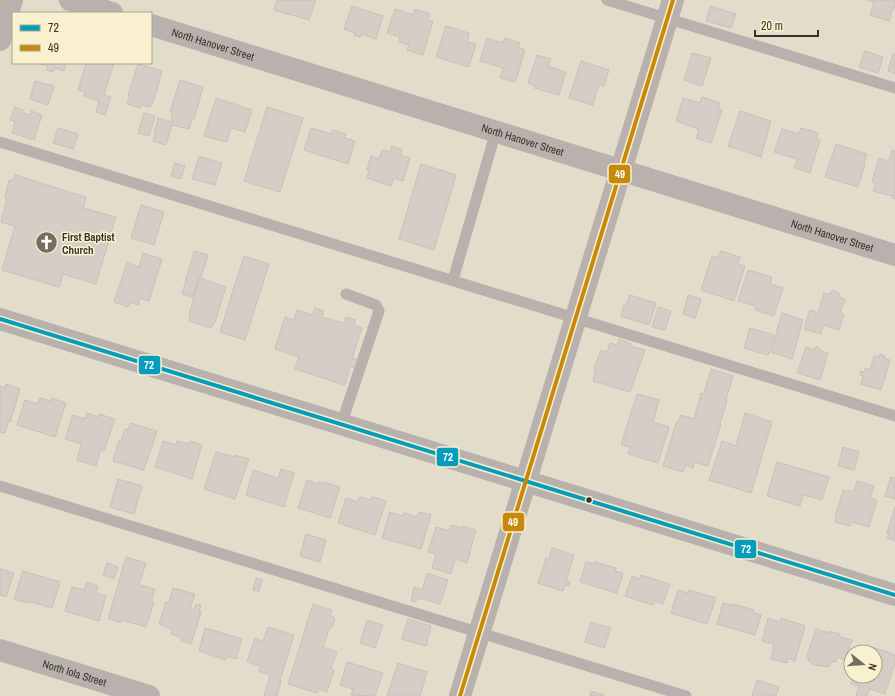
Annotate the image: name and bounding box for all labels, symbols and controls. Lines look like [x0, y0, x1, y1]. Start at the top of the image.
legend [12, 12, 152, 64]
scale bar [755, 12, 818, 38]
text: 20 m [761, 18, 783, 34]
text: 72 [48, 20, 59, 36]
street label: North Hanover Street [170, 25, 256, 64]
text: 49 [48, 40, 59, 56]
street label: North Hanover Street [480, 121, 566, 159]
line badge: 49 [608, 164, 631, 184]
text: 49 [615, 167, 625, 181]
street label: North Hanover Street [789, 216, 876, 255]
church icon: First Baptist Church [34, 230, 60, 256]
place label: First Baptist Church [62, 230, 115, 257]
line badge: 72 [138, 355, 161, 375]
text: 72 [144, 358, 154, 372]
line badge: 72 [436, 447, 459, 467]
text: 72 [443, 450, 453, 464]
unlabelled marker [584, 495, 594, 505]
line badge: 49 [502, 512, 525, 532]
text: 49 [508, 515, 518, 529]
line badge: 72 [734, 539, 757, 559]
text: 72 [741, 542, 751, 556]
north arrow [843, 644, 883, 684]
street label: North Iola Street [41, 657, 109, 690]
text: N [865, 662, 880, 672]

